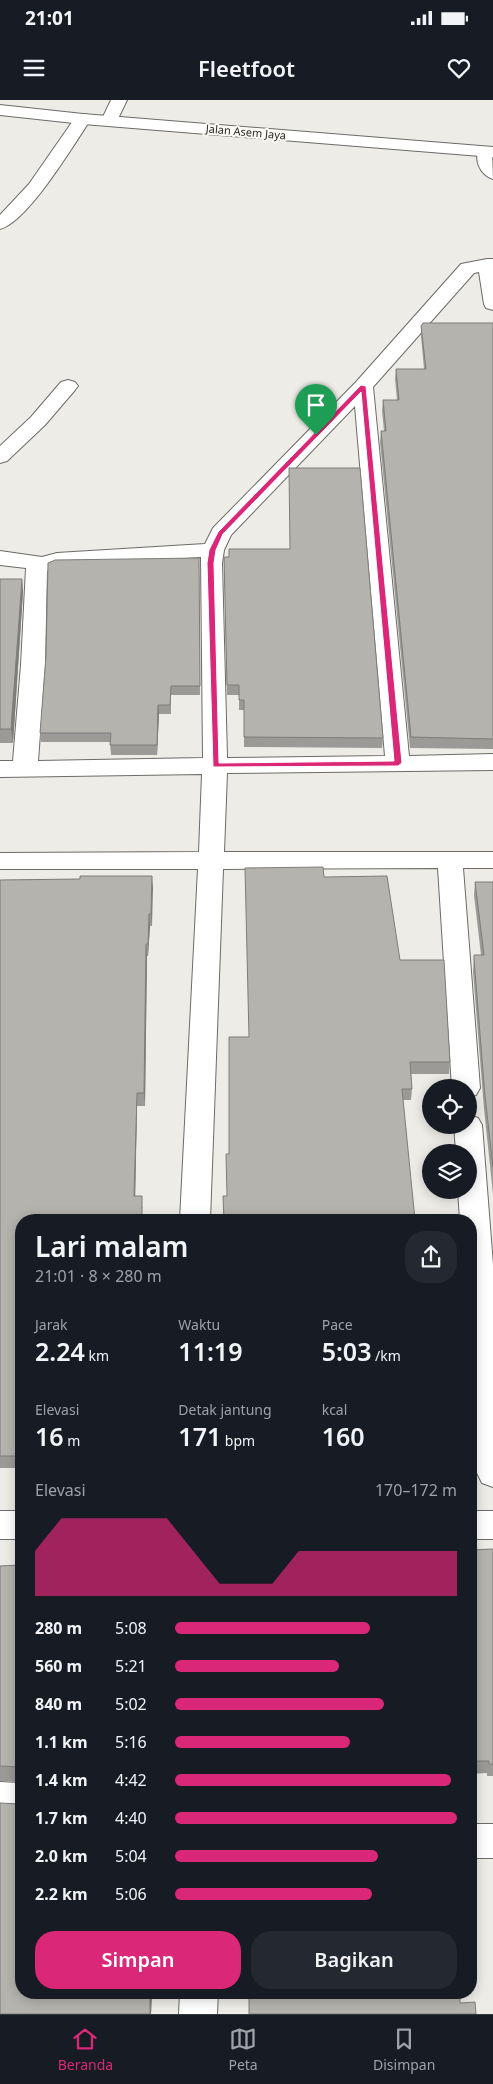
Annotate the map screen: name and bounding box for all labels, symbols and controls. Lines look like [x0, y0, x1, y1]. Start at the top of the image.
text: 21:01 [25, 5, 74, 31]
text: Fleetfoot [198, 53, 295, 83]
icon: menu [20, 54, 48, 82]
icon: heart [445, 54, 473, 82]
street label: Jalan Asem Jaya [204, 120, 287, 142]
pin [295, 384, 337, 435]
icon: arrive [302, 391, 330, 419]
map controls [422, 1079, 477, 1199]
button: locate [422, 1079, 477, 1134]
button: layers [422, 1144, 477, 1199]
text: Lari malam [35, 1227, 188, 1265]
button: share [405, 1231, 457, 1283]
text: 21:01 · 8 × 280 m [35, 1265, 162, 1287]
text: Jarak [35, 1315, 68, 1334]
text: Waktu [178, 1315, 220, 1334]
text: Pace [322, 1315, 353, 1334]
text: 2.24 [35, 1334, 85, 1368]
text: 11:19 [178, 1334, 242, 1368]
text: 5:03 [322, 1334, 371, 1368]
text: km [85, 1346, 109, 1365]
text: /km [371, 1346, 401, 1365]
text: Elevasi [35, 1400, 79, 1419]
text: Detak jantung [178, 1400, 272, 1419]
text: kcal [322, 1400, 347, 1419]
text: 16 [35, 1419, 64, 1453]
text: 171 [178, 1419, 221, 1453]
text: 160 [322, 1419, 365, 1453]
text: m [64, 1431, 80, 1450]
text: bpm [221, 1431, 255, 1450]
text: Elevasi [35, 1479, 86, 1501]
text: 170–172 m [375, 1479, 457, 1501]
text: 280 m [35, 1617, 82, 1639]
text: 5:08 [115, 1617, 147, 1639]
text: 560 m [35, 1655, 82, 1677]
text: 5:21 [115, 1655, 147, 1677]
text: 840 m [35, 1693, 82, 1715]
text: 5:02 [115, 1693, 147, 1715]
text: 1.1 km [35, 1731, 87, 1753]
text: 5:16 [115, 1731, 147, 1753]
text: 1.4 km [35, 1769, 87, 1791]
text: 4:42 [115, 1769, 147, 1791]
text: 1.7 km [35, 1807, 87, 1829]
text: 4:40 [115, 1807, 147, 1829]
text: 2.0 km [35, 1845, 87, 1867]
text: 5:04 [115, 1845, 147, 1867]
text: 2.2 km [35, 1883, 87, 1905]
text: 5:06 [115, 1883, 147, 1905]
button: Simpan [35, 1931, 241, 1989]
button: Bagikan [251, 1931, 457, 1989]
tab: Beranda [58, 2025, 113, 2074]
tab: Peta [228, 2025, 258, 2074]
tab: Disimpan [373, 2025, 435, 2074]

